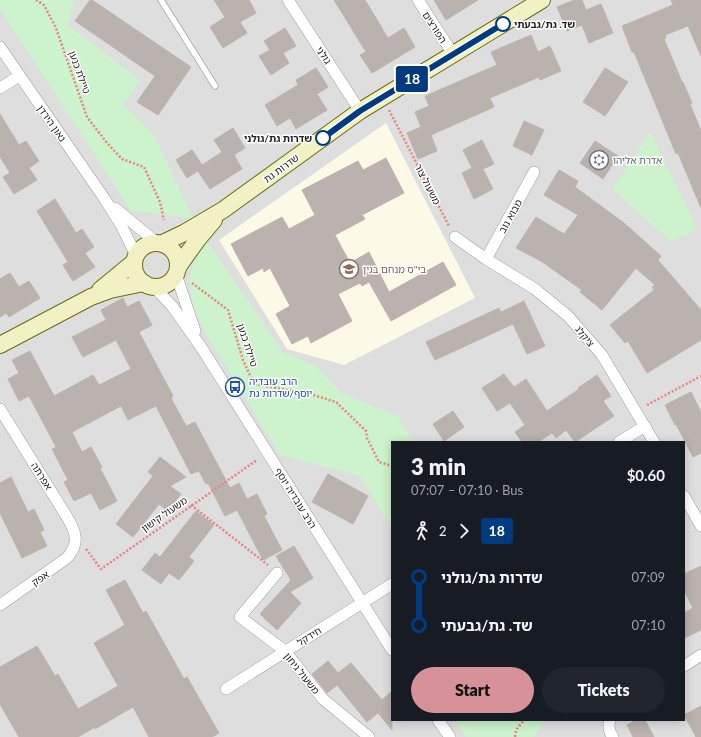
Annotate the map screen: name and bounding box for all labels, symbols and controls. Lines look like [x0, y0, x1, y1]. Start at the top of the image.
street label: הפורצים [420, 9, 450, 45]
marker: שד. גת/גבעתי [495, 16, 511, 32]
place label: שד. גת/גבעתי [514, 18, 575, 30]
street label: גולני [314, 44, 334, 66]
street label: טיילת כנען [67, 49, 93, 95]
line badge: 18 [394, 66, 430, 92]
text: 18 [404, 70, 420, 87]
street label: גאון הירדן [35, 102, 69, 144]
marker: שדרות גת/גולני [315, 130, 331, 146]
place label: שדרות גת/גולני [244, 132, 312, 144]
synagogue icon: אדרת אליהו [588, 149, 610, 171]
street label: שדרות גת [261, 151, 301, 185]
place label: אדרת אליהו [613, 154, 662, 166]
street label: משעול צור [413, 162, 444, 207]
street label: מבוא נוב [496, 197, 524, 235]
school or university icon: בי"ס מנחם בגין [338, 258, 360, 280]
place label: בי"ס מנחם בגין [363, 263, 426, 275]
street label: טיילת כנען [235, 322, 261, 368]
street label: ציקלג [573, 323, 597, 349]
place label: הרב עובדיה יוסף/שדרות גת [249, 375, 312, 399]
bus stop icon: הרב עובדיה יוסף/שדרות גת [224, 376, 246, 398]
text: 3 min [411, 453, 466, 480]
street label: אפרתה [29, 460, 55, 492]
street label: הרב עובדיה יוסף [273, 466, 319, 530]
text: $0.60 [627, 466, 665, 484]
text: 07:07 – 07:10 · Bus [411, 482, 523, 498]
street label: משעול קישון [139, 494, 190, 534]
icon: walk [411, 520, 433, 542]
icon: forward [453, 520, 475, 542]
text: 18 [489, 522, 505, 539]
text: 2 [439, 523, 447, 539]
street label: אפק [29, 568, 51, 588]
text: שדרות גת/גולני [441, 568, 543, 586]
text: 07:09 [632, 569, 665, 585]
text: שד. גת/גבעתי [441, 616, 533, 634]
text: 07:10 [632, 617, 665, 633]
street label: חידקל [295, 624, 323, 648]
street label: משעול גיחון [282, 650, 323, 696]
button: Start [411, 667, 534, 713]
button: Tickets [542, 667, 665, 713]

